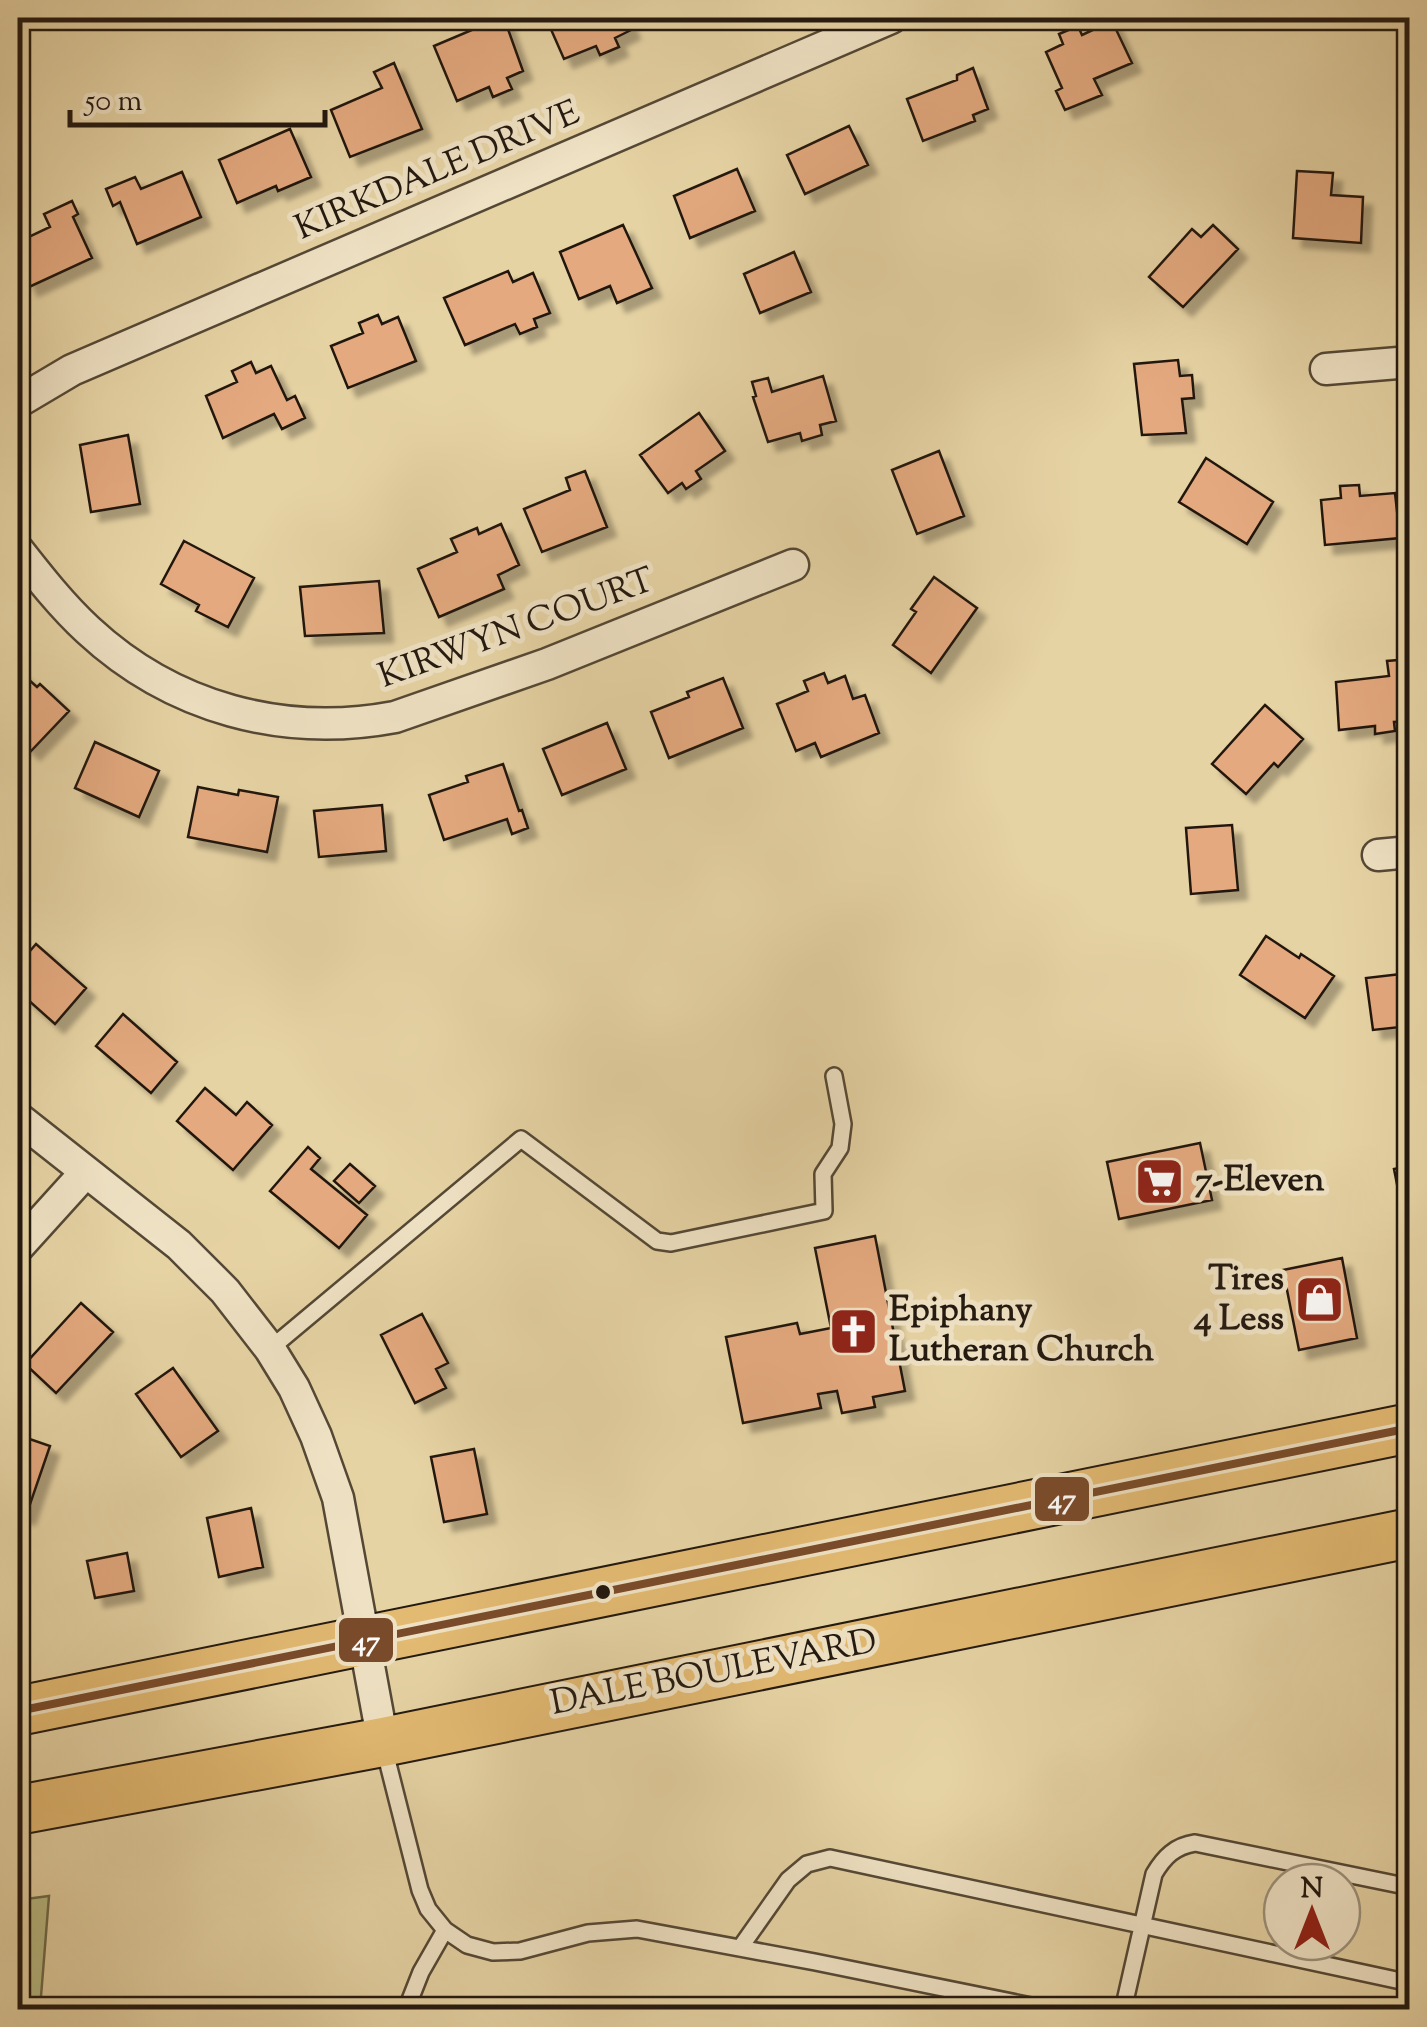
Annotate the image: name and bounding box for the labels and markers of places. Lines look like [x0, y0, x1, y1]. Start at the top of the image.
supermarket icon: 7-Eleven [1134, 1155, 1186, 1207]
place label: 7-Eleven [1195, 1156, 1325, 1207]
place label: Tires 4 Less [1193, 1255, 1284, 1346]
shop icon: Tires 4 Less [1293, 1274, 1345, 1326]
place label: Epiphany Lutheran Church [889, 1286, 1155, 1377]
church icon: Epiphany Lutheran Church [828, 1305, 880, 1357]
unlabelled marker [593, 1582, 613, 1602]

